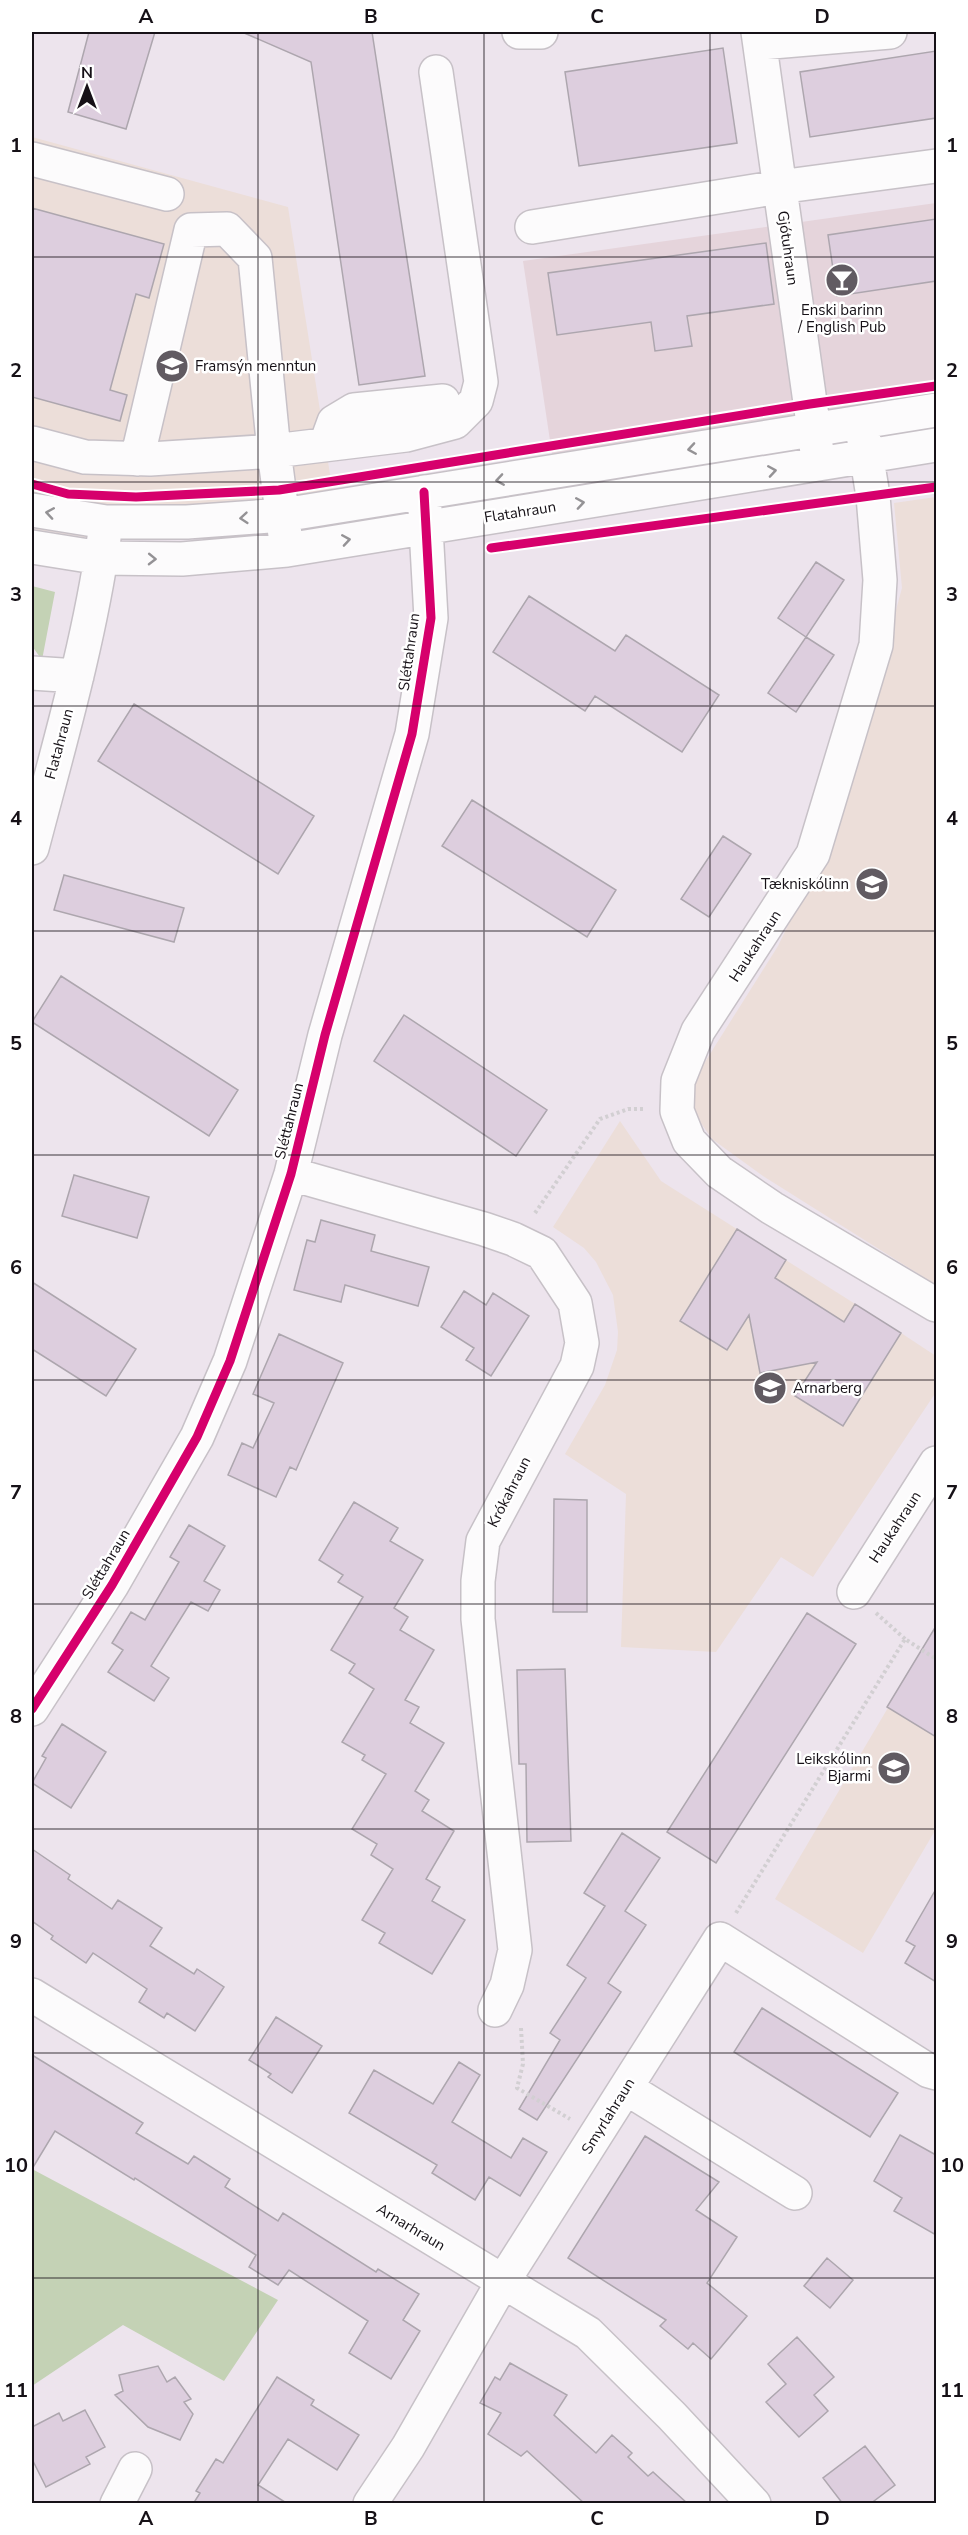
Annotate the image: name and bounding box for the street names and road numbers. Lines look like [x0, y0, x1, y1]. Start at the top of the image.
street label: Gjótuhraun [773, 209, 803, 287]
street label: Flatahraun [483, 496, 557, 528]
street label: Sléttahraun [394, 612, 424, 692]
street label: Flatahraun [40, 706, 78, 782]
street label: Haukahraun [724, 906, 786, 986]
street label: Sléttahraun [270, 1080, 308, 1162]
street label: Krókahraun [483, 1453, 535, 1531]
street label: Haukahraun [864, 1487, 926, 1567]
street label: Sléttahraun [77, 1525, 135, 1603]
street label: Smyrlahraun [577, 2074, 639, 2158]
street label: Arnarhraun [373, 2199, 449, 2255]

